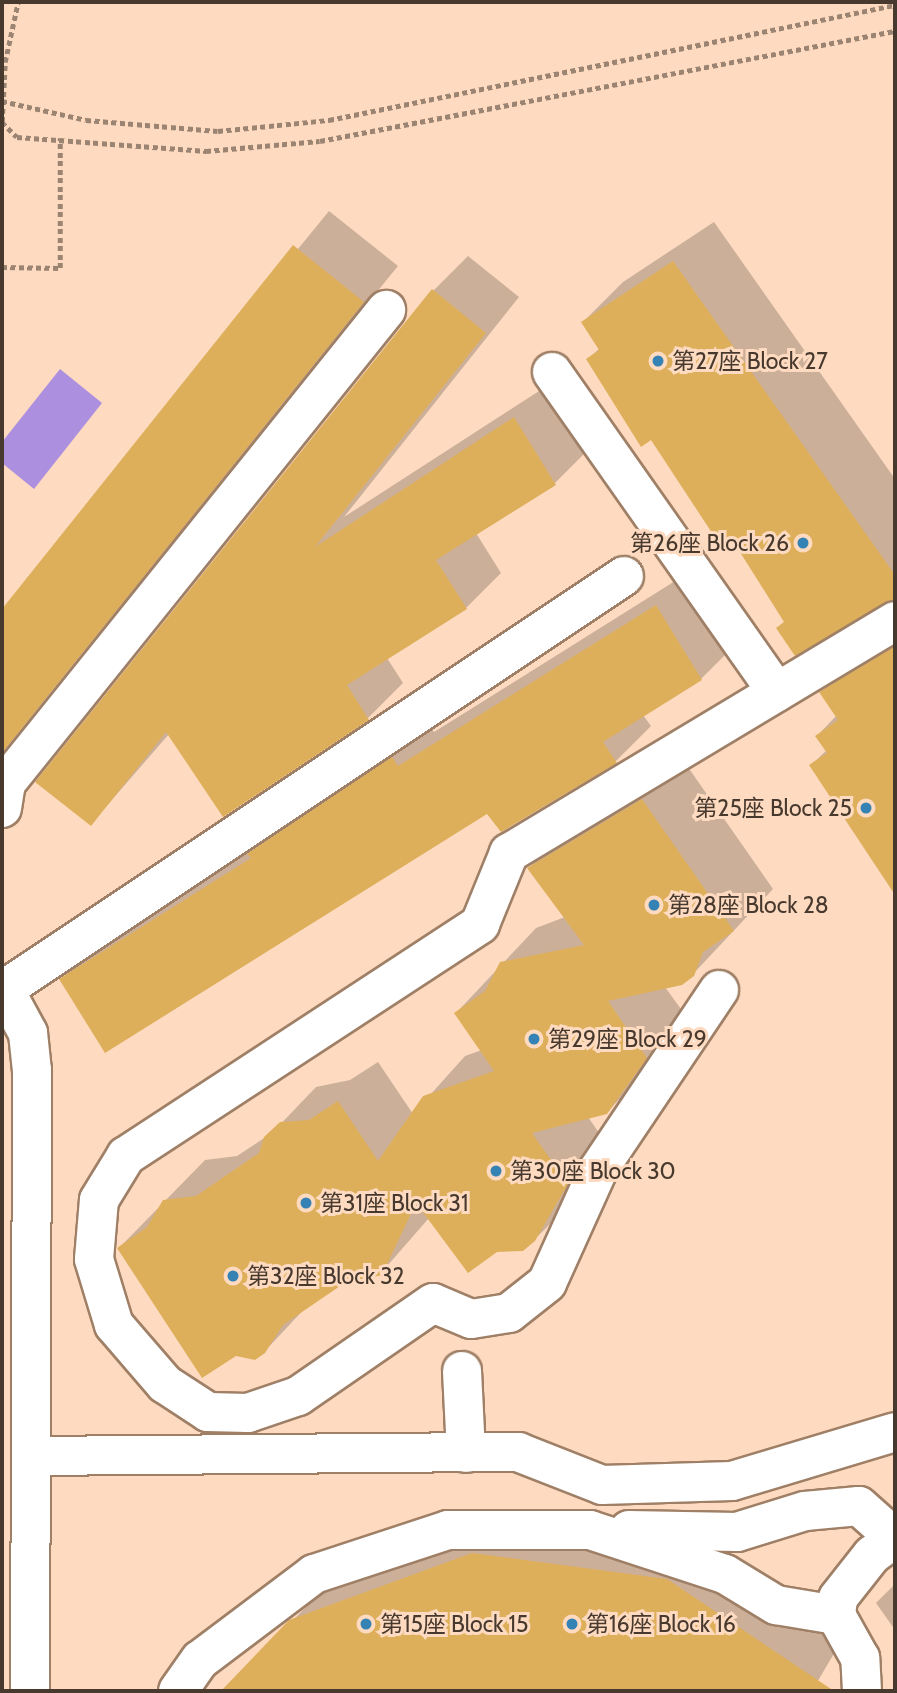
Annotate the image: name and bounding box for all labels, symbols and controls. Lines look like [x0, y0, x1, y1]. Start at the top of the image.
place label: 第27座 Block 27 [672, 347, 828, 375]
marker: 第27座 Block 27 [650, 353, 666, 369]
place label: 第26座 Block 26 [630, 529, 789, 557]
marker: 第26座 Block 26 [795, 535, 811, 551]
place label: 第25座 Block 25 [694, 794, 852, 822]
marker: 第25座 Block 25 [858, 800, 874, 816]
place label: 第28座 Block 28 [668, 891, 829, 919]
marker: 第28座 Block 28 [646, 897, 662, 913]
place label: 第29座 Block 29 [548, 1025, 707, 1053]
marker: 第29座 Block 29 [526, 1031, 542, 1047]
place label: 第30座 Block 30 [510, 1157, 676, 1185]
marker: 第30座 Block 30 [488, 1163, 504, 1179]
place label: 第31座 Block 31 [320, 1189, 469, 1217]
marker: 第31座 Block 31 [298, 1195, 314, 1211]
place label: 第32座 Block 32 [247, 1262, 405, 1290]
marker: 第32座 Block 32 [225, 1268, 241, 1284]
place label: 第15座 Block 15 [380, 1610, 529, 1638]
place label: 第16座 Block 16 [586, 1610, 736, 1638]
marker: 第15座 Block 15 [358, 1616, 374, 1632]
marker: 第16座 Block 16 [564, 1616, 580, 1632]

